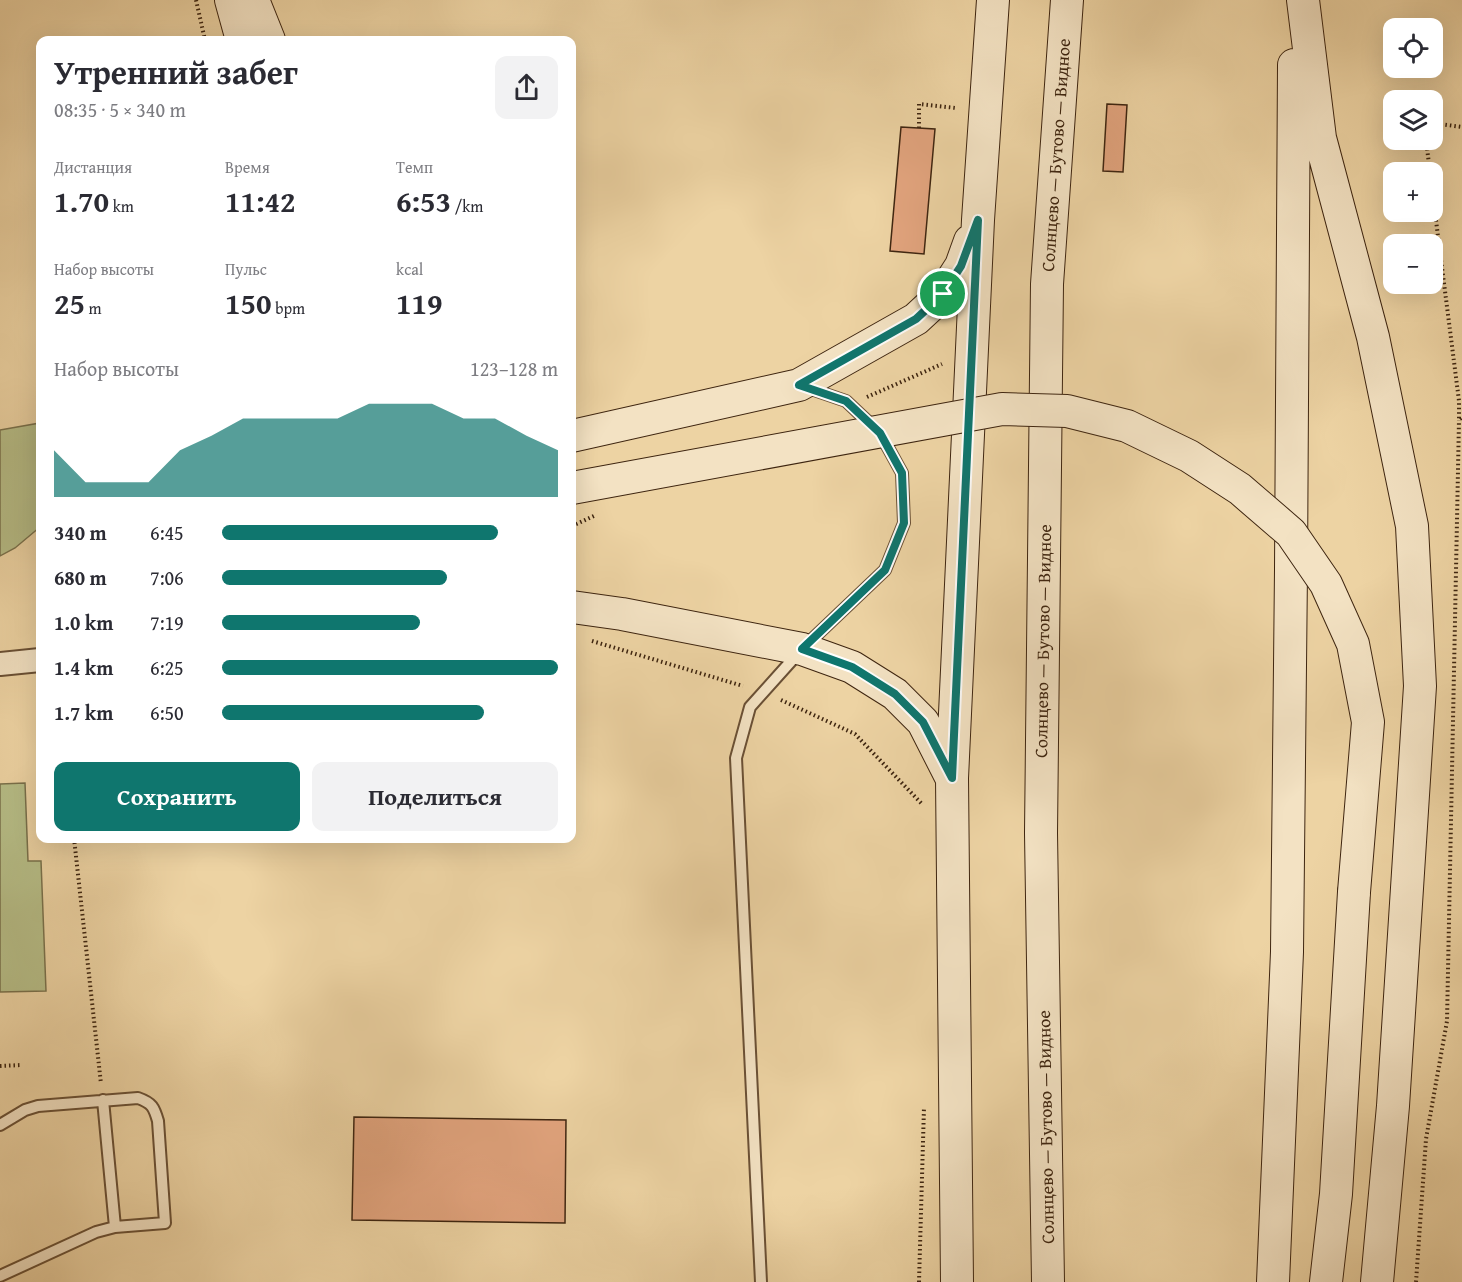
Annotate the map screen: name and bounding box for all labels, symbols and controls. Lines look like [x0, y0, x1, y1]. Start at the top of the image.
map controls [1383, 18, 1443, 294]
button: locate [1383, 18, 1443, 78]
street label: Солнцево — Бутово — Видное [1034, 37, 1077, 273]
text: Утренний забег [54, 48, 298, 96]
button: share [495, 56, 558, 119]
button: layers [1383, 90, 1443, 150]
text: 08:35 · 5 × 340 m [54, 95, 186, 124]
text: Дистанция [54, 155, 132, 179]
text: Время [225, 155, 270, 179]
text: Темп [396, 155, 433, 179]
button: + [1383, 162, 1443, 222]
text: 1.70 [54, 179, 109, 223]
text: 11:42 [225, 179, 296, 223]
text: 6:53 [396, 179, 451, 223]
text: km [109, 194, 134, 218]
text: /km [451, 194, 483, 218]
button: − [1383, 234, 1443, 294]
text: Набор высоты [54, 257, 154, 281]
text: Пульс [225, 257, 267, 281]
text: kcal [396, 257, 423, 281]
pin [917, 268, 968, 319]
icon: arrive [926, 277, 959, 310]
text: 25 [54, 281, 85, 325]
text: 150 [225, 281, 272, 325]
text: 119 [396, 281, 443, 325]
text: m [85, 296, 102, 320]
text: bpm [272, 296, 305, 320]
text: Набор высоты [54, 354, 179, 383]
text: 123–128 m [470, 354, 558, 383]
text: 340 m [54, 518, 107, 547]
text: 6:45 [150, 518, 184, 547]
street label: Солнцево — Бутово — Видное [1027, 524, 1058, 758]
text: 680 m [54, 563, 107, 592]
text: 7:06 [150, 563, 184, 592]
text: 1.0 km [54, 608, 113, 637]
text: 7:19 [150, 608, 184, 637]
text: 1.4 km [54, 653, 113, 682]
text: 6:25 [150, 653, 184, 682]
text: 1.7 km [54, 698, 113, 727]
text: 6:50 [150, 698, 184, 727]
button: Сохранить [54, 762, 300, 831]
button: Поделиться [312, 762, 558, 831]
street label: Солнцево — Бутово — Видное [1030, 1010, 1061, 1244]

